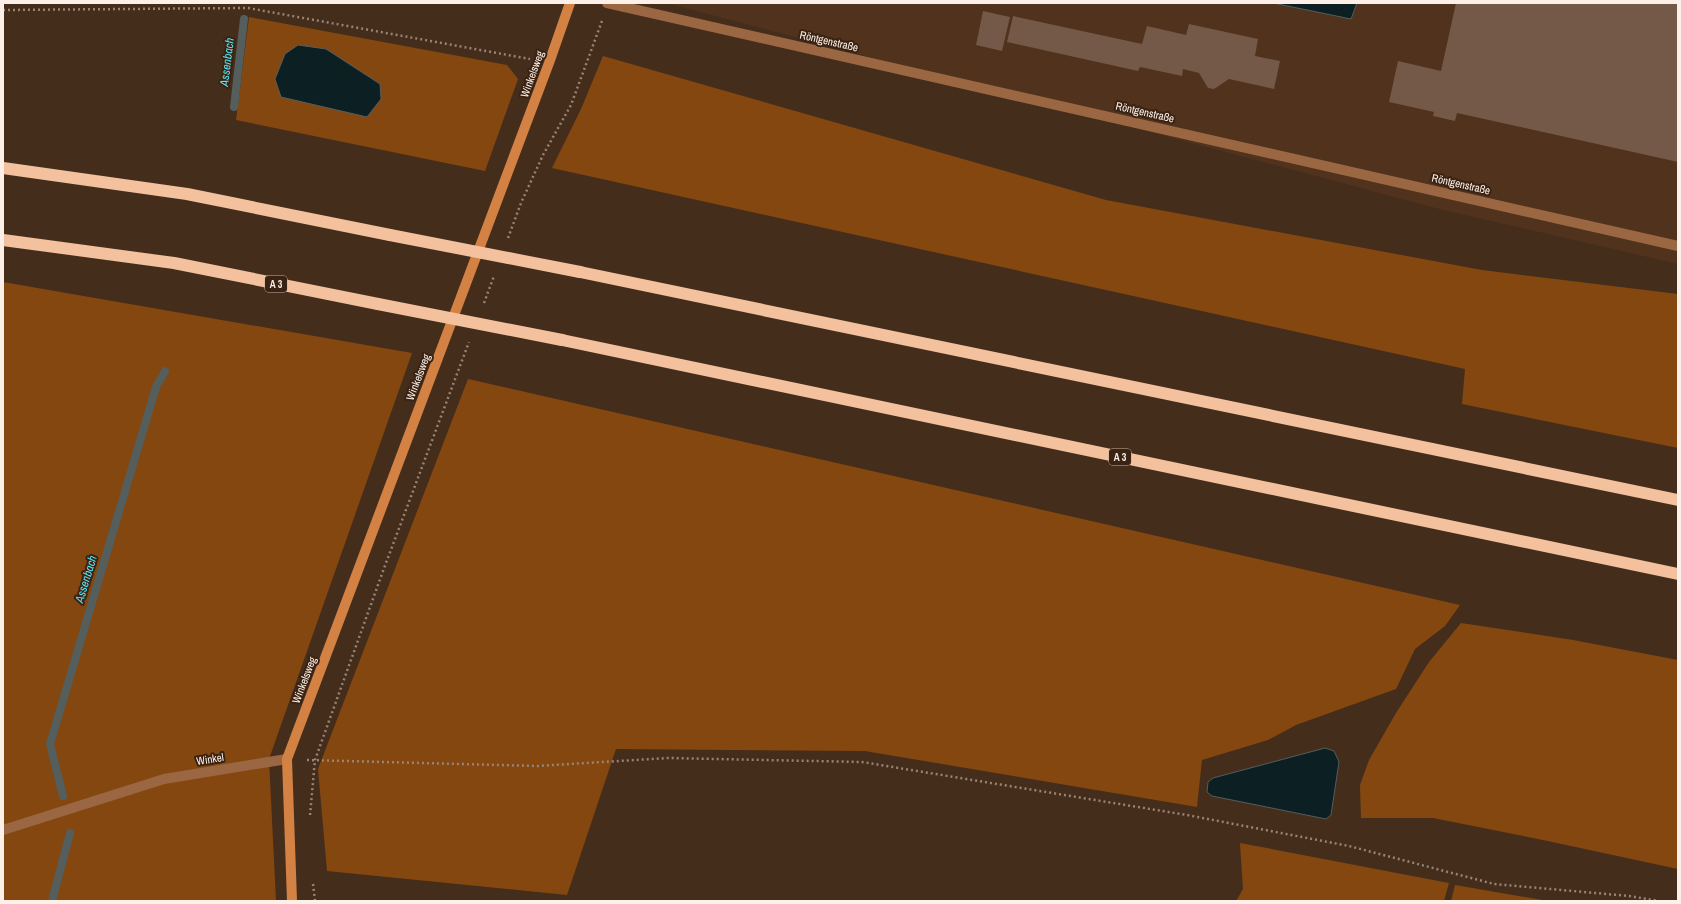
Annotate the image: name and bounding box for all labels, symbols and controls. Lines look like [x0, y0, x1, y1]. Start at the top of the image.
street label: Röntgenstraße [798, 27, 860, 55]
water label: Assenbach [216, 37, 238, 88]
street label: Winkelsweg [517, 49, 547, 99]
street label: Röntgenstraße [1114, 98, 1176, 126]
street label: Röntgenstraße [1430, 170, 1492, 198]
road number: A 3 [265, 276, 287, 292]
street label: Winkelsweg [403, 352, 433, 402]
road number: A 3 [1109, 449, 1131, 465]
water label: Assenbach [71, 553, 101, 606]
street label: Winkelsweg [289, 655, 319, 705]
street label: Winkel [195, 750, 225, 768]

